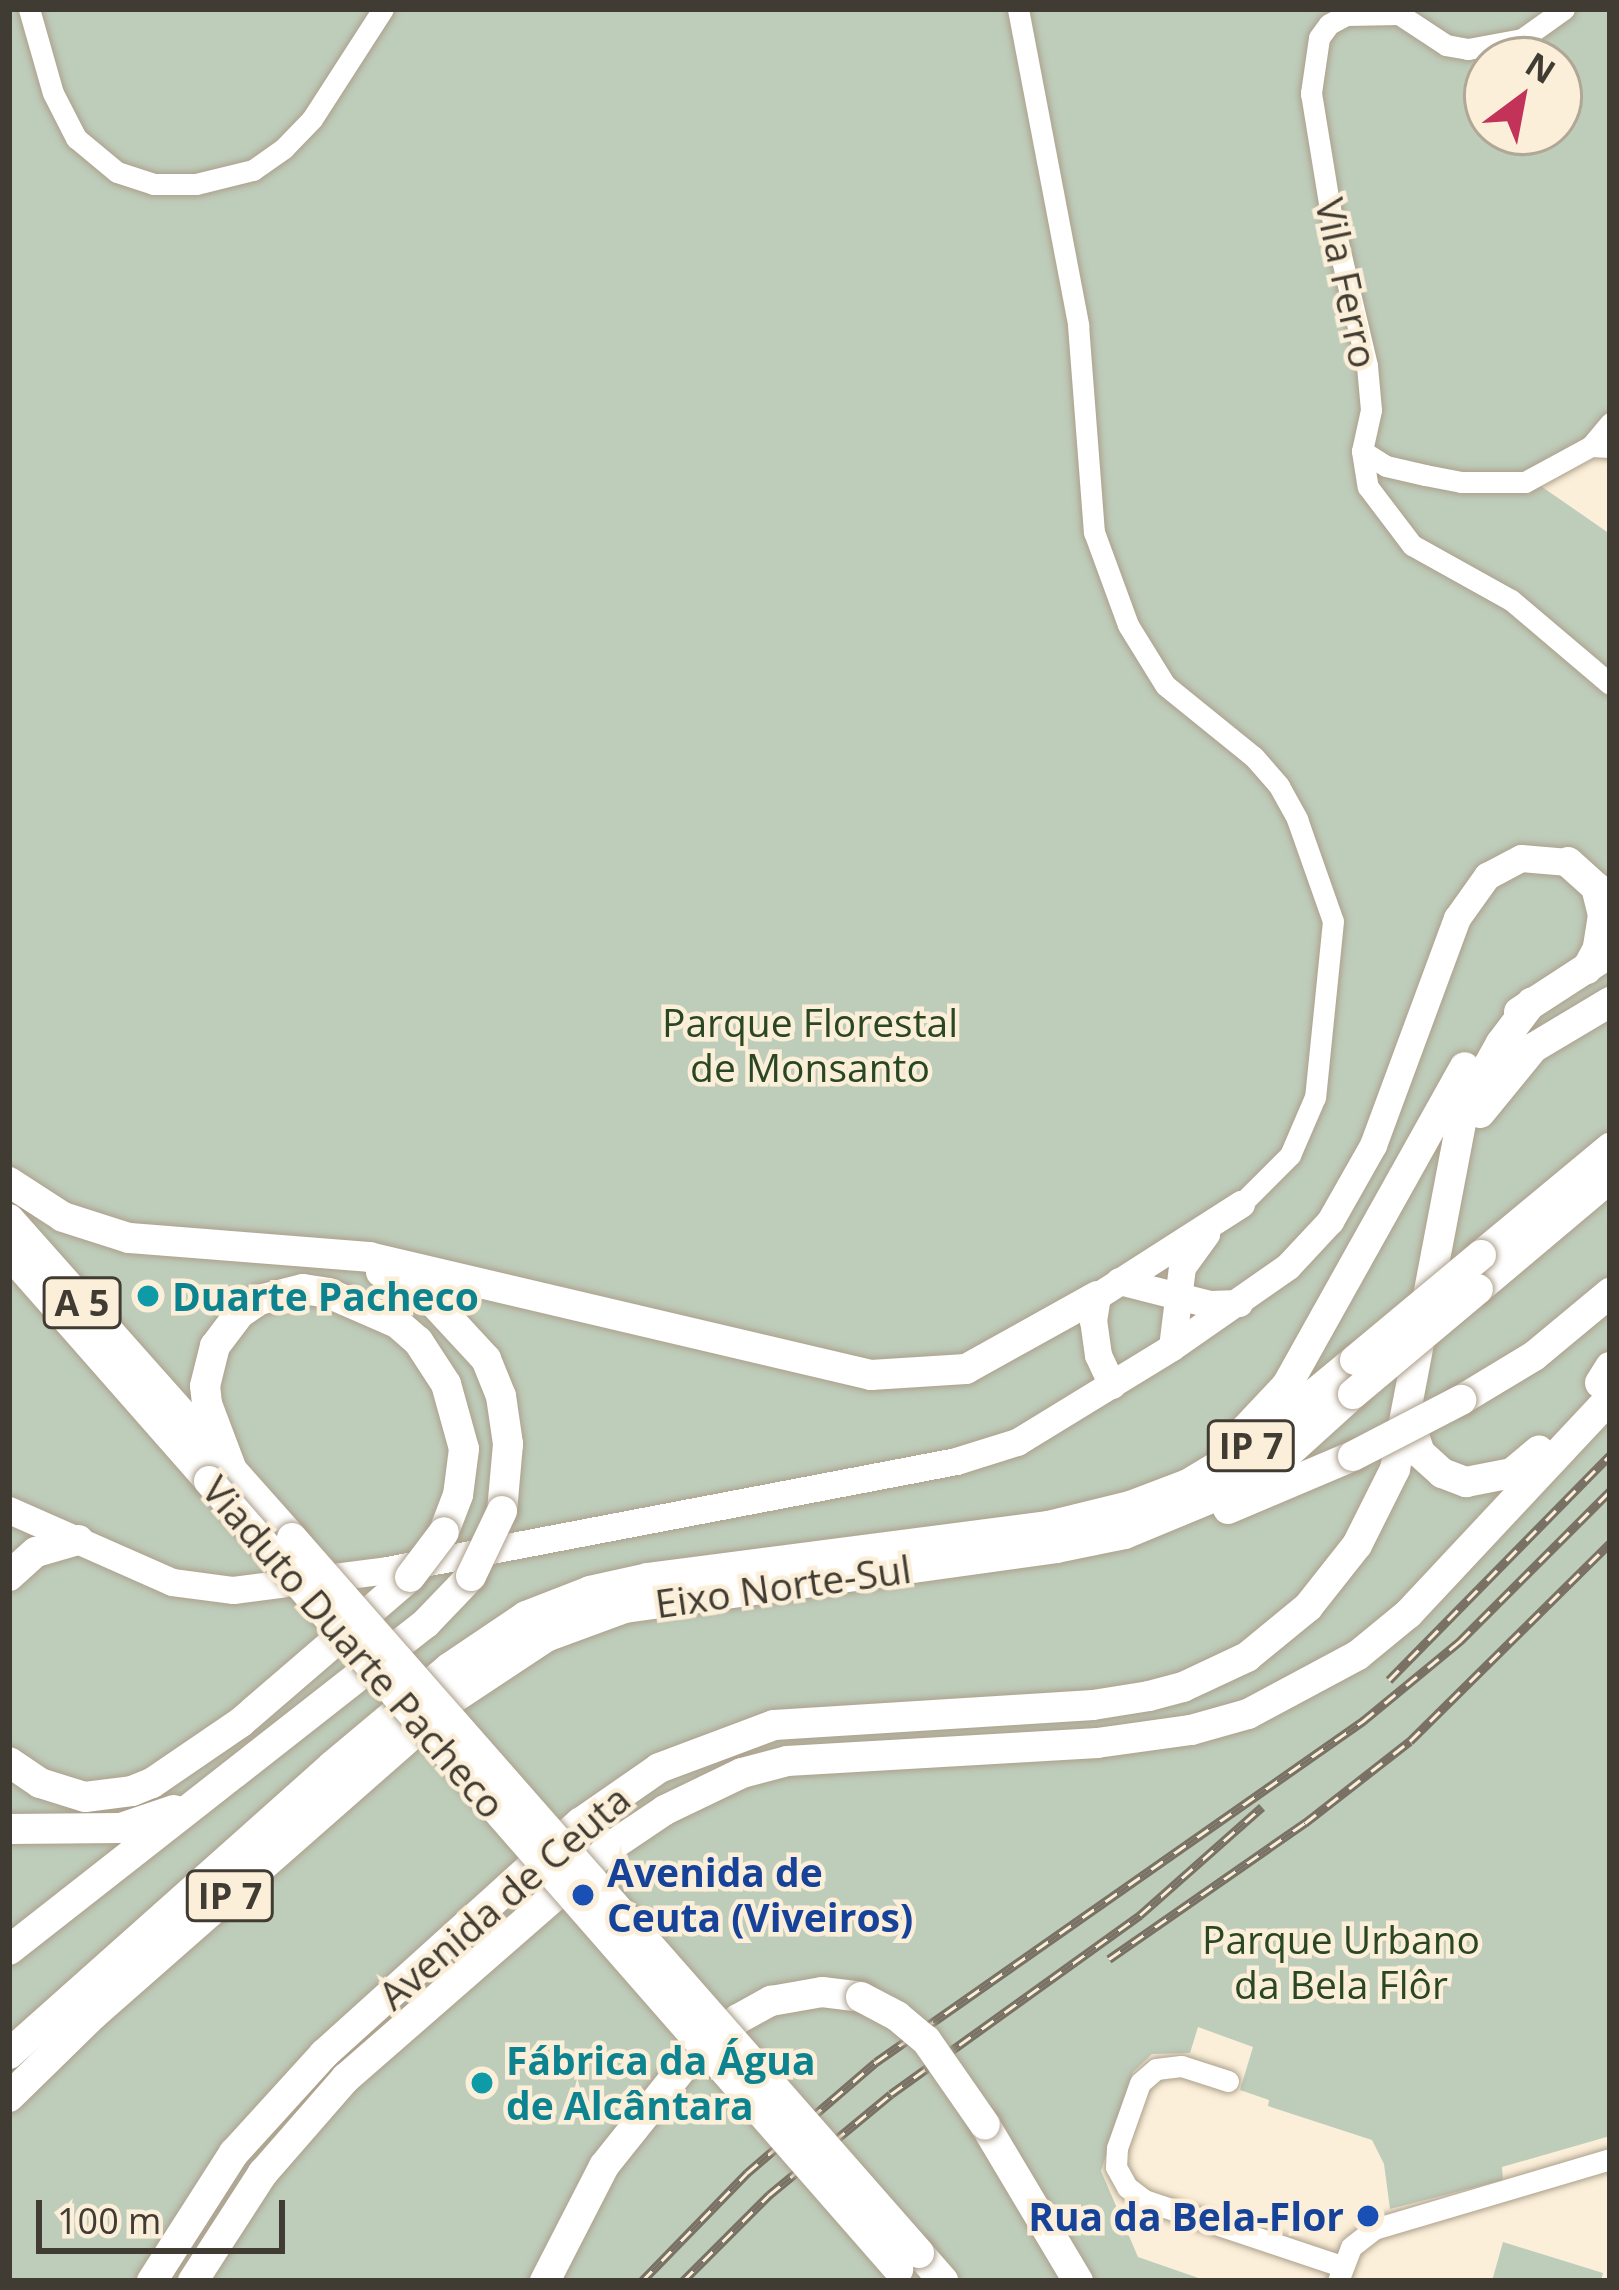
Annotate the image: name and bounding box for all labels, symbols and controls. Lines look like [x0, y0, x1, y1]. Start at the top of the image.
north arrow [1463, 36, 1583, 156]
text: N [1517, 41, 1564, 94]
street label: Vila Ferro [1306, 194, 1388, 372]
park label: Parque Florestal de Monsanto [662, 1000, 958, 1091]
road number: A 5 [40, 1273, 124, 1333]
place label: Duarte Pacheco [172, 1273, 479, 1319]
marker: Duarte Pacheco [135, 1283, 161, 1309]
road number: IP 7 [1206, 1416, 1296, 1476]
street label: Viaduto Duarte Pacheco [193, 1467, 515, 1827]
street label: Eixo Norte-Sul [652, 1545, 914, 1627]
street label: Avenida de Ceuta [369, 1775, 639, 2019]
place label: Avenida de Ceuta (Viveiros) [607, 1850, 913, 1941]
road number: IP 7 [185, 1866, 275, 1926]
marker: Avenida de Ceuta (Viveiros) [570, 1882, 596, 1908]
park label: Parque Urbano da Bela Flôr [1202, 1917, 1480, 2008]
place label: Fábrica da Água de Alcântara [506, 2038, 815, 2129]
marker: Fábrica da Água de Alcântara [469, 2070, 495, 2096]
scale bar [42, 2176, 291, 2250]
place label: Rua da Bela-Flor [1028, 2193, 1344, 2239]
text: 100 m [57, 2196, 161, 2245]
marker: Rua da Bela-Flor [1355, 2203, 1381, 2229]

